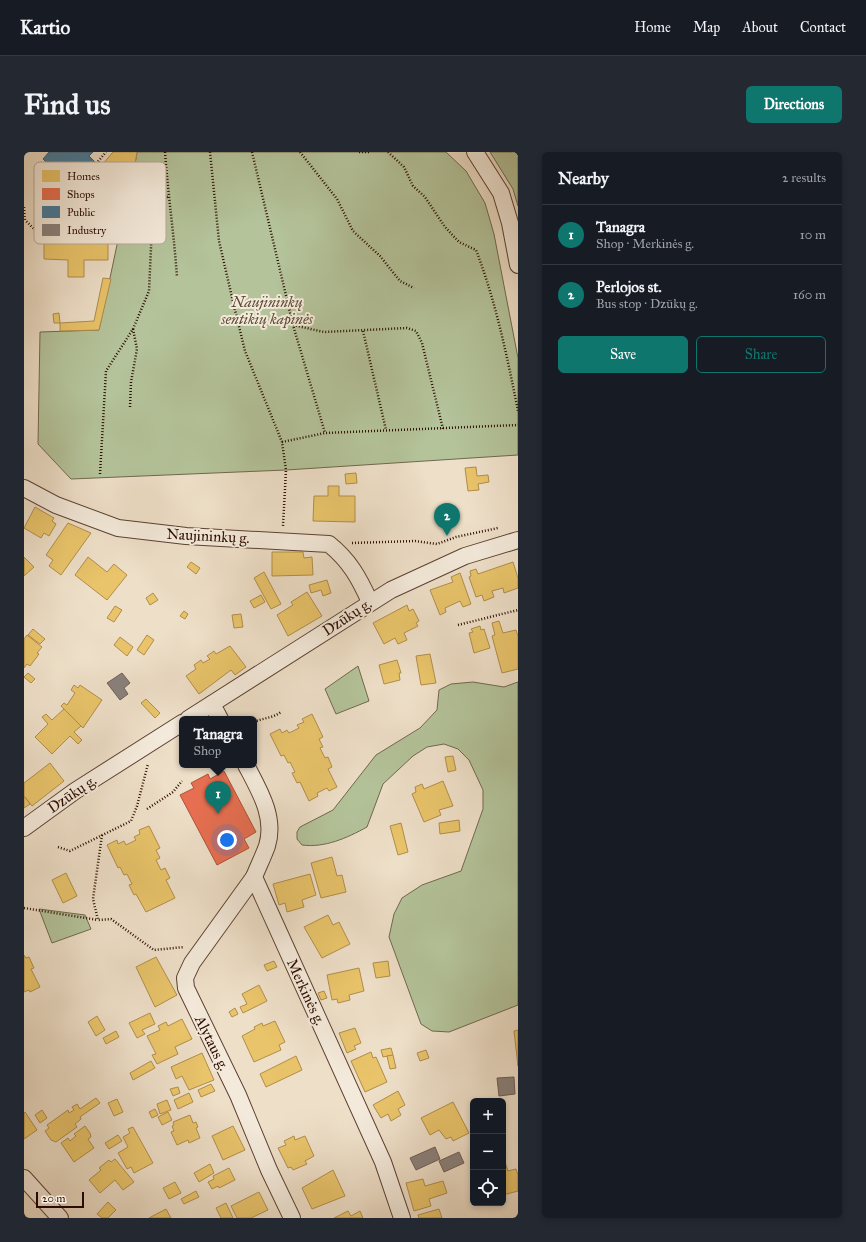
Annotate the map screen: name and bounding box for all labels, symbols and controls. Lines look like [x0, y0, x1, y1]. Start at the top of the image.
text: Kartio [20, 16, 70, 39]
text: Home [634, 19, 671, 36]
text: Map [693, 19, 720, 36]
text: About [742, 19, 778, 36]
text: Contact [800, 19, 846, 36]
button: Directions [746, 86, 842, 123]
text: Find us [24, 87, 110, 122]
legend [34, 162, 166, 244]
text: Nearby [558, 168, 609, 189]
text: Homes [67, 170, 100, 183]
text: 2 results [782, 170, 826, 186]
text: Shops [67, 188, 95, 201]
text: Public [67, 206, 95, 219]
text: Tanagra [596, 218, 645, 236]
text: Industry [67, 224, 107, 237]
text: 1 [568, 227, 574, 243]
text: 10 m [800, 227, 826, 243]
text: Shop · Merkinės g. [596, 236, 694, 252]
text: Perlojos st. [596, 278, 662, 296]
text: 2 [568, 287, 574, 303]
text: 160 m [793, 287, 826, 303]
park label: Naujininkų sentikių kapinės [220, 293, 313, 329]
text: Bus stop · Dzūkų g. [596, 296, 698, 312]
button: Save [558, 336, 688, 373]
button: Share [696, 336, 826, 373]
pin: 2 [434, 503, 460, 536]
street label: Naujininkų g. [166, 525, 250, 547]
street label: Dzūkų g. [319, 594, 375, 640]
popup [179, 716, 257, 768]
text: Tanagra [193, 725, 243, 743]
text: Shop [193, 743, 221, 759]
street label: Dzūkų g. [44, 771, 100, 817]
pin: 1 [205, 781, 231, 814]
your location [217, 830, 237, 850]
street label: Merkinės g. [283, 956, 329, 1028]
street label: Alytaus g. [190, 1011, 233, 1074]
map controls [470, 1098, 506, 1206]
button: + [470, 1098, 506, 1134]
button: − [470, 1134, 506, 1170]
button: locate [470, 1170, 506, 1206]
scale bar [36, 1190, 84, 1209]
text: 20 m [42, 1192, 65, 1205]

